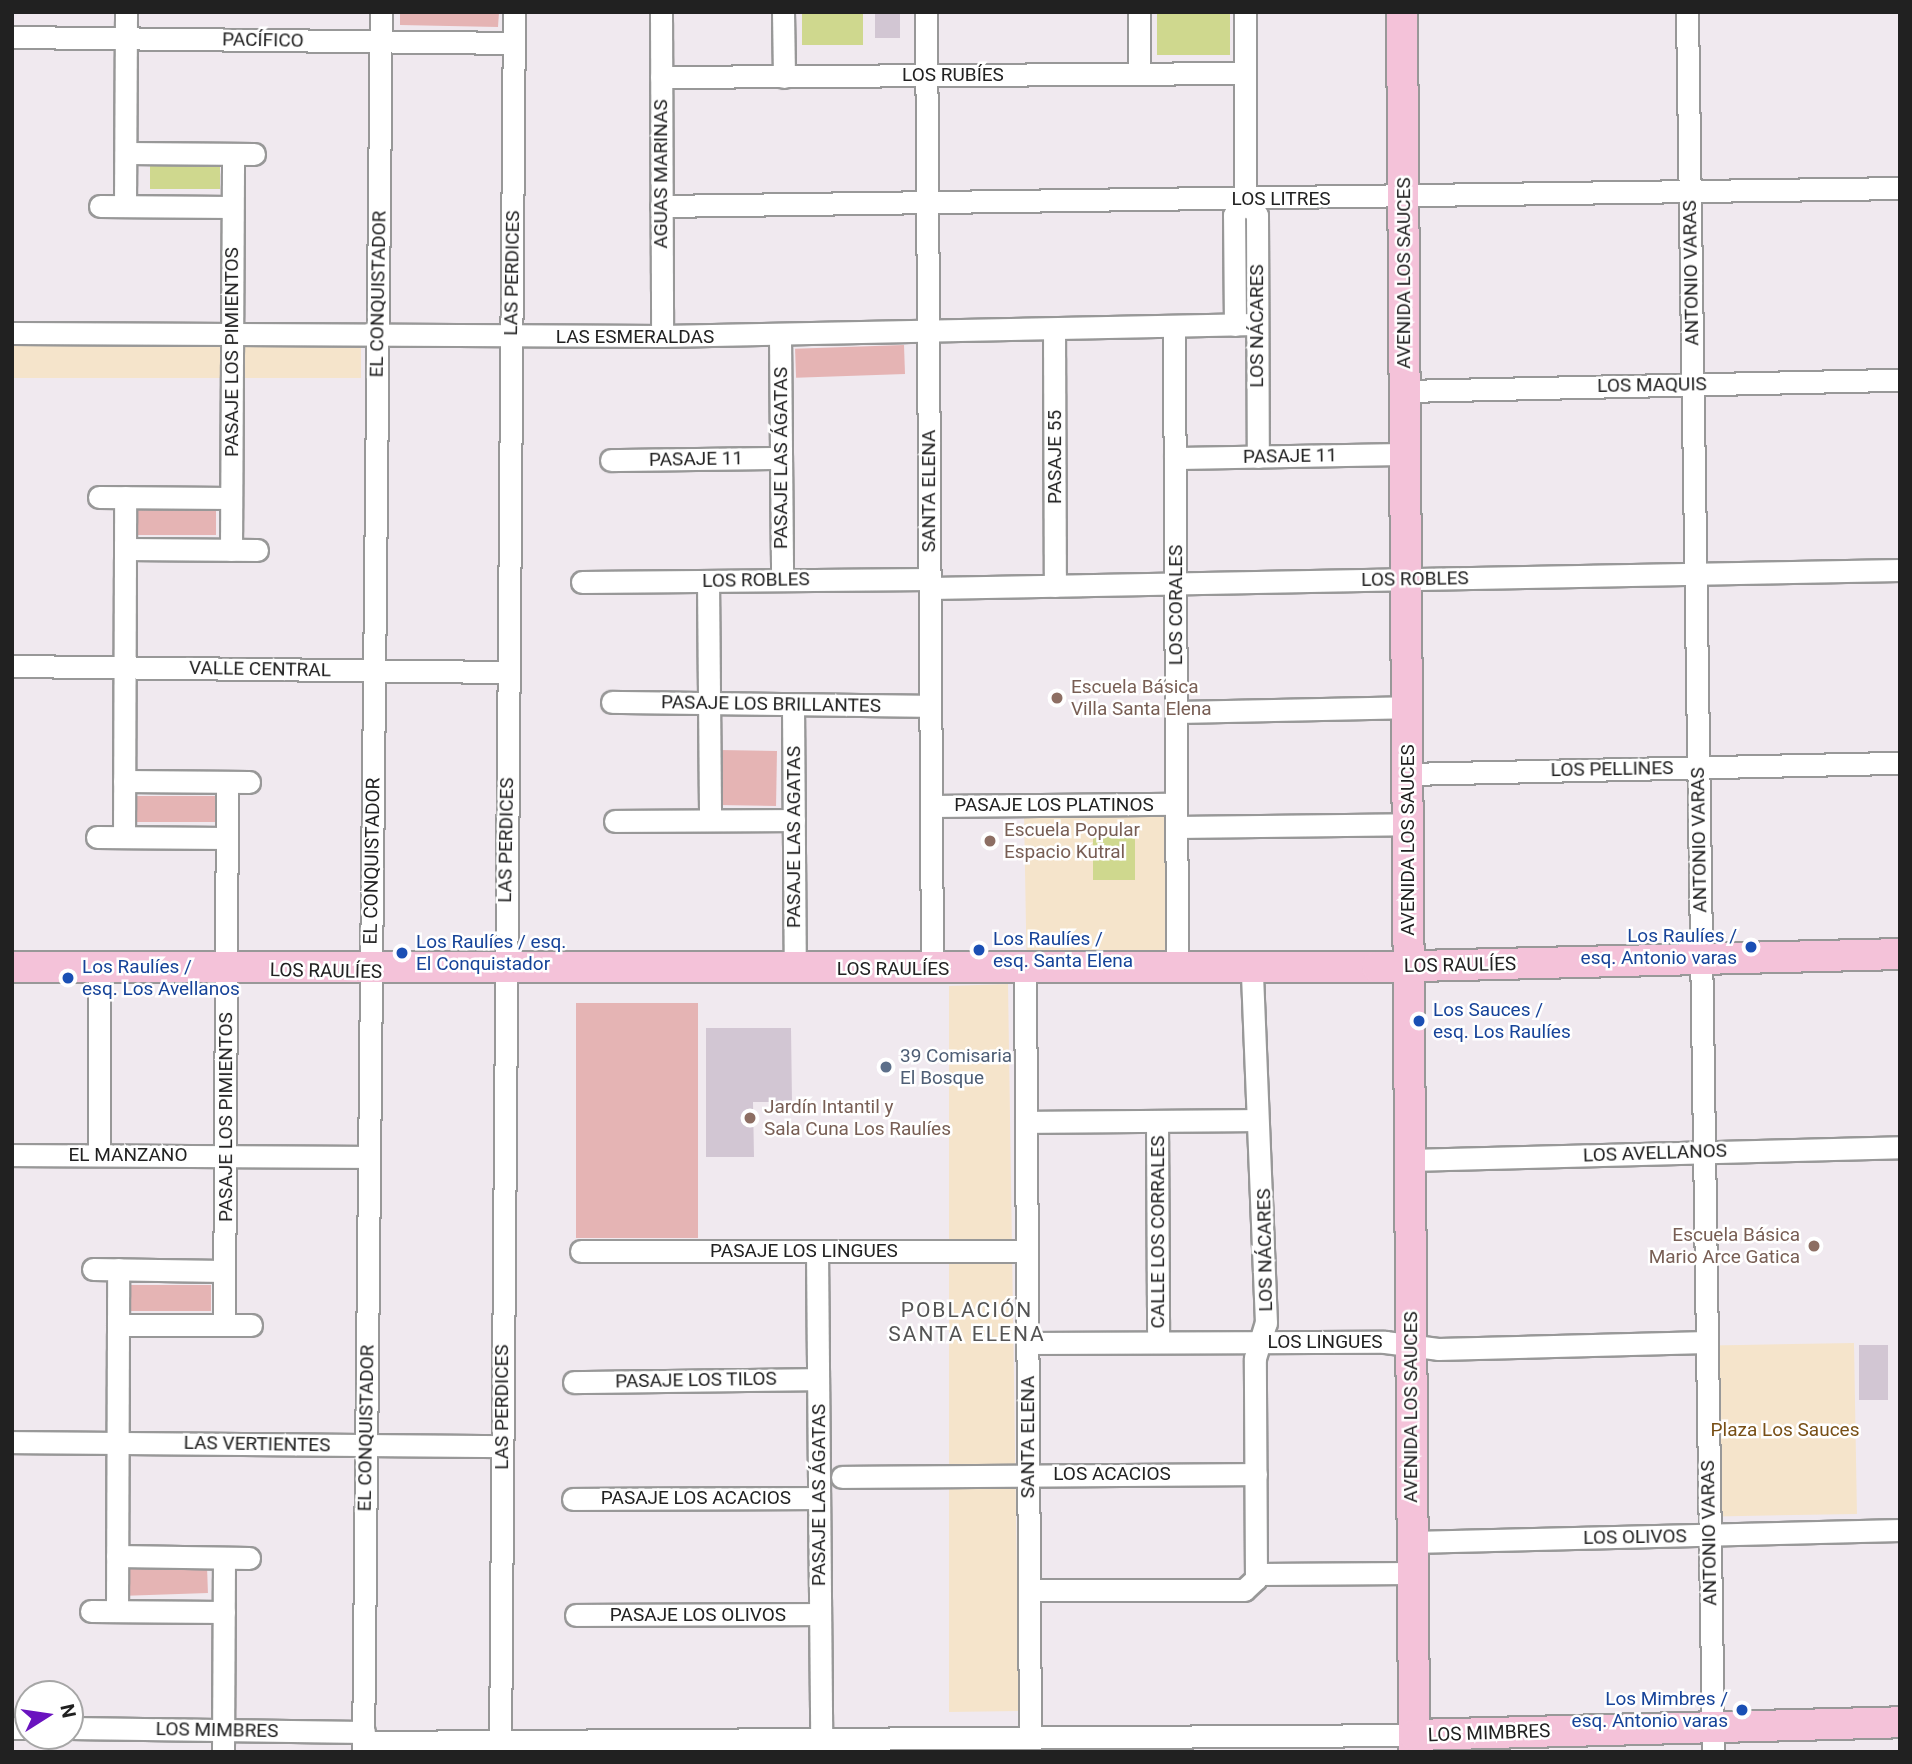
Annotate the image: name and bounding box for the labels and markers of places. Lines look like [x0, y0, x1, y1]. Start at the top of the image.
place label: Escuela Básica Villa Santa Elena [1071, 676, 1212, 720]
marker: Escuela Básica Villa Santa Elena [1049, 690, 1065, 706]
place label: Escuela Popular Espacio Kutral [1004, 819, 1140, 863]
marker: Escuela Popular Espacio Kutral [982, 833, 998, 849]
place label: Los Raulíes / esq. Antonio varas [1581, 925, 1737, 969]
place label: Los Raulíes / esq. Santa Elena [993, 928, 1133, 972]
place label: Los Raulíes / esq. El Conquistador [416, 931, 566, 975]
marker: Los Raulíes / esq. Antonio varas [1743, 939, 1759, 955]
marker: Los Raulíes / esq. Santa Elena [971, 942, 987, 958]
marker: Los Raulíes / esq. El Conquistador [394, 945, 410, 961]
place label: Los Raulíes / esq. Los Avellanos [82, 956, 240, 1000]
marker: Los Raulíes / esq. Los Avellanos [60, 970, 76, 986]
place label: Los Sauces / esq. Los Raulíes [1433, 999, 1571, 1043]
marker: Los Sauces / esq. Los Raulíes [1411, 1013, 1427, 1029]
place label: 39 Comisaria El Bosque [900, 1045, 1012, 1089]
marker: 39 Comisaria El Bosque [878, 1059, 894, 1075]
place label: Jardín Intantil y Sala Cuna Los Raulíes [764, 1096, 951, 1140]
marker: Jardín Intantil y Sala Cuna Los Raulíes [742, 1110, 758, 1126]
place label: Escuela Básica Mario Arce Gatica [1649, 1224, 1800, 1268]
marker: Escuela Básica Mario Arce Gatica [1806, 1238, 1822, 1254]
place label: Los Mimbres / esq. Antonio varas [1572, 1688, 1728, 1732]
marker: Los Mimbres / esq. Antonio varas [1734, 1702, 1750, 1718]

